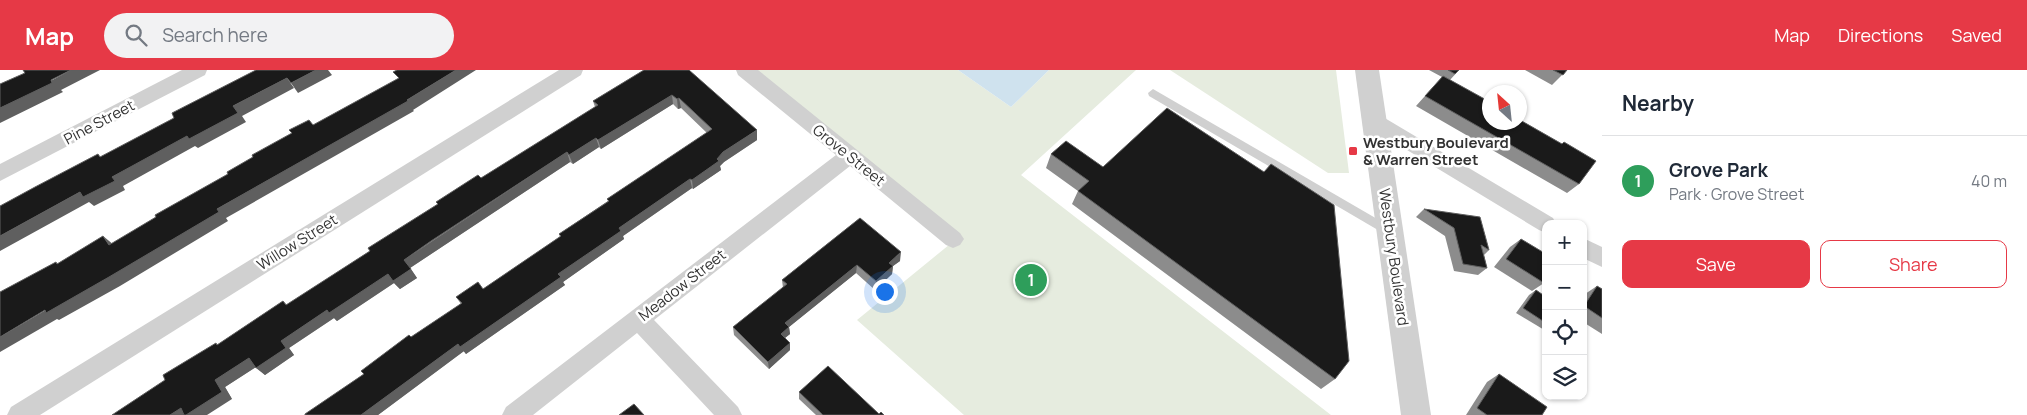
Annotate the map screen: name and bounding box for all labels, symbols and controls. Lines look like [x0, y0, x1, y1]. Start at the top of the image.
search box [104, 13, 454, 58]
text: Map [25, 19, 74, 52]
icon: search [122, 21, 150, 49]
text: Search here [162, 22, 268, 48]
text: Map [1774, 23, 1810, 47]
text: Directions [1838, 23, 1923, 47]
text: Saved [1951, 23, 2002, 47]
north arrow [1482, 85, 1527, 130]
text: Nearby [1622, 89, 1694, 117]
street label: Pine Street [60, 95, 138, 149]
street label: Grove Street [808, 119, 890, 191]
place label: Westbury Boulevard & Warren Street [1363, 132, 1509, 170]
marker: Westbury Boulevard & Warren Street [1347, 145, 1359, 157]
text: Grove Park [1669, 157, 1768, 183]
text: 1 [1634, 170, 1642, 192]
text: 40 m [1971, 170, 2007, 192]
text: Park · Grove Street [1669, 183, 1804, 205]
street label: Westbury Boulevard [1374, 187, 1414, 327]
street label: Willow Street [253, 209, 341, 275]
map controls [1542, 220, 1587, 400]
button: + [1542, 220, 1587, 265]
button: Save [1622, 240, 1810, 288]
button: Share [1820, 240, 2007, 288]
street label: Meadow Street [634, 244, 730, 326]
pin: 1 [1015, 261, 1047, 299]
button: − [1542, 265, 1587, 310]
your location [872, 279, 898, 305]
button: locate [1542, 310, 1587, 355]
button: layers [1542, 355, 1587, 400]

